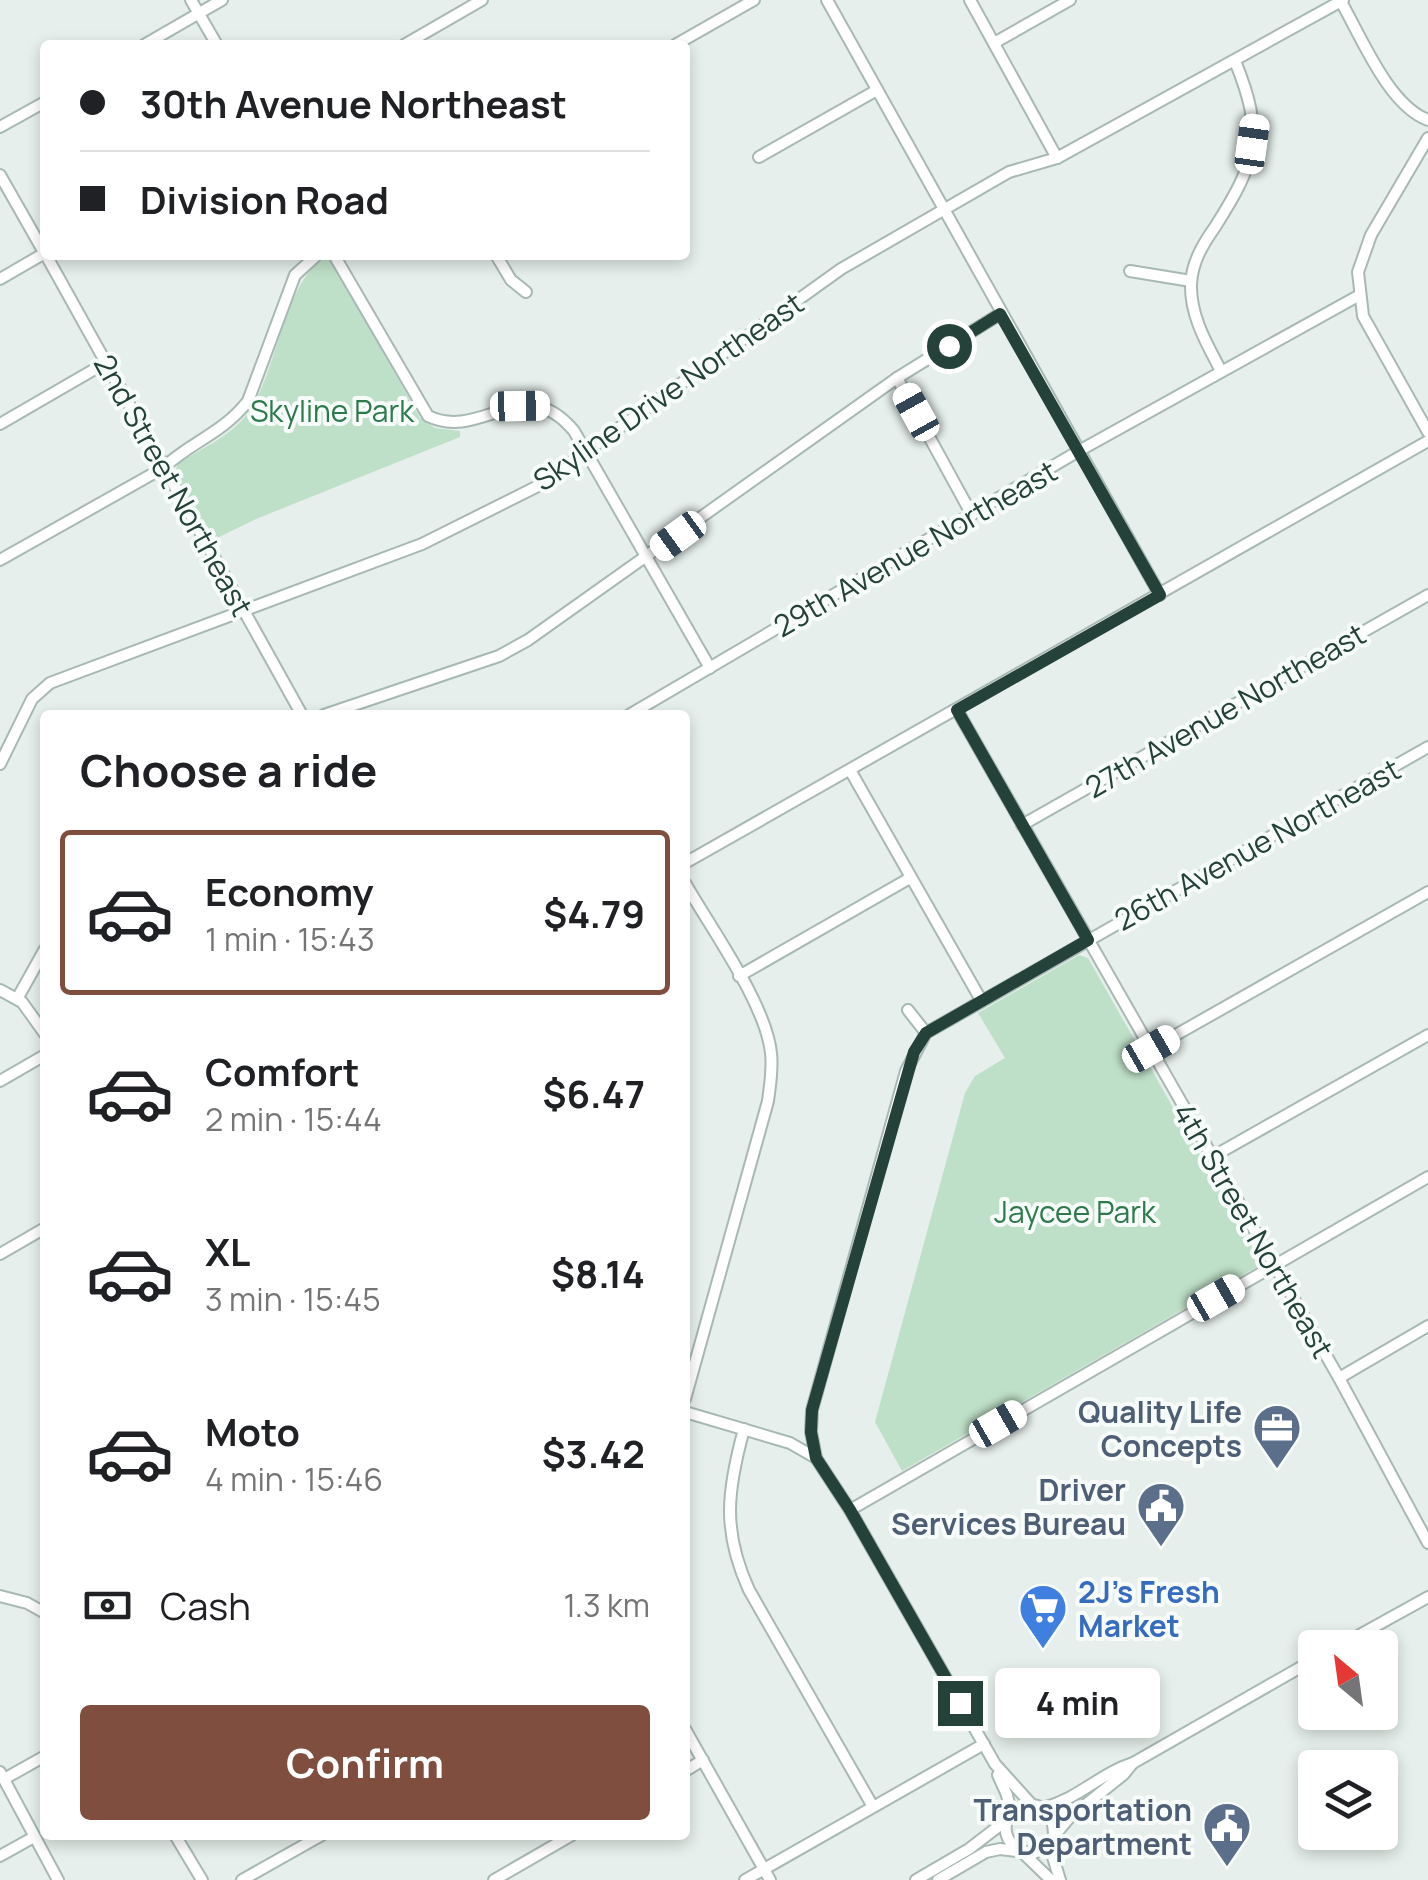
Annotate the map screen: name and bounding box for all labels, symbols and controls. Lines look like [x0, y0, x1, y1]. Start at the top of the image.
text: 30th Avenue Northeast [140, 77, 567, 129]
car [1233, 112, 1271, 176]
text: Division Road [140, 173, 389, 225]
street label: Skyline Drive Northeast [525, 282, 811, 500]
route start [927, 324, 972, 369]
street label: 2nd Street Northeast [85, 347, 263, 623]
car [888, 378, 944, 446]
park label: Skyline Park [250, 390, 415, 431]
car [490, 390, 550, 422]
street label: 29th Avenue Northeast [766, 450, 1064, 646]
car [645, 506, 711, 566]
street label: 27th Avenue Northeast [1077, 613, 1373, 807]
text: Choose a ride [80, 739, 377, 801]
street label: 26th Avenue Northeast [1107, 748, 1407, 940]
text: Economy [205, 865, 374, 917]
icon: car [85, 868, 175, 958]
text: $4.79 [543, 887, 645, 939]
text: 1 min · 15:43 [205, 917, 375, 961]
car [1118, 1021, 1184, 1077]
text: Comfort [205, 1045, 359, 1097]
icon: car [85, 1048, 175, 1138]
text: $6.47 [543, 1067, 645, 1119]
street label: 4th Street Northeast [1164, 1095, 1344, 1365]
text: 2 min · 15:44 [205, 1097, 382, 1141]
park label: Jaycee Park [994, 1191, 1157, 1232]
text: XL [205, 1225, 250, 1277]
icon: car [85, 1228, 175, 1318]
text: $8.14 [551, 1247, 645, 1299]
car [1183, 1270, 1249, 1326]
text: 3 min · 15:45 [205, 1277, 381, 1321]
place label: Quality Life Concepts [1078, 1391, 1242, 1466]
car [965, 1396, 1031, 1452]
office icon: Quality Life Concepts [1251, 1402, 1303, 1470]
text: Moto [205, 1405, 300, 1457]
icon: car [85, 1408, 175, 1498]
text: $3.42 [542, 1427, 645, 1479]
text: 4 min · 15:46 [205, 1457, 383, 1501]
place label: Driver Services Bureau [891, 1469, 1126, 1544]
public building icon: Driver Services Bureau [1135, 1480, 1187, 1548]
place label: 2J's Fresh Market [1078, 1571, 1220, 1646]
icon: cash [80, 1578, 135, 1633]
text: Cash [160, 1579, 251, 1631]
supermarket icon: 2J's Fresh Market [1017, 1582, 1069, 1650]
text: 1.3 km [564, 1583, 650, 1627]
north arrow [1298, 1630, 1398, 1730]
map controls [1298, 1630, 1398, 1850]
callout: 4 min [995, 1668, 1160, 1738]
route end [938, 1681, 983, 1726]
text: 4 min [1036, 1681, 1119, 1725]
button: Confirm [80, 1705, 650, 1820]
button: layers [1298, 1750, 1398, 1850]
place label: Transportation Department [973, 1789, 1192, 1864]
public building icon: Transportation Department [1201, 1800, 1253, 1868]

